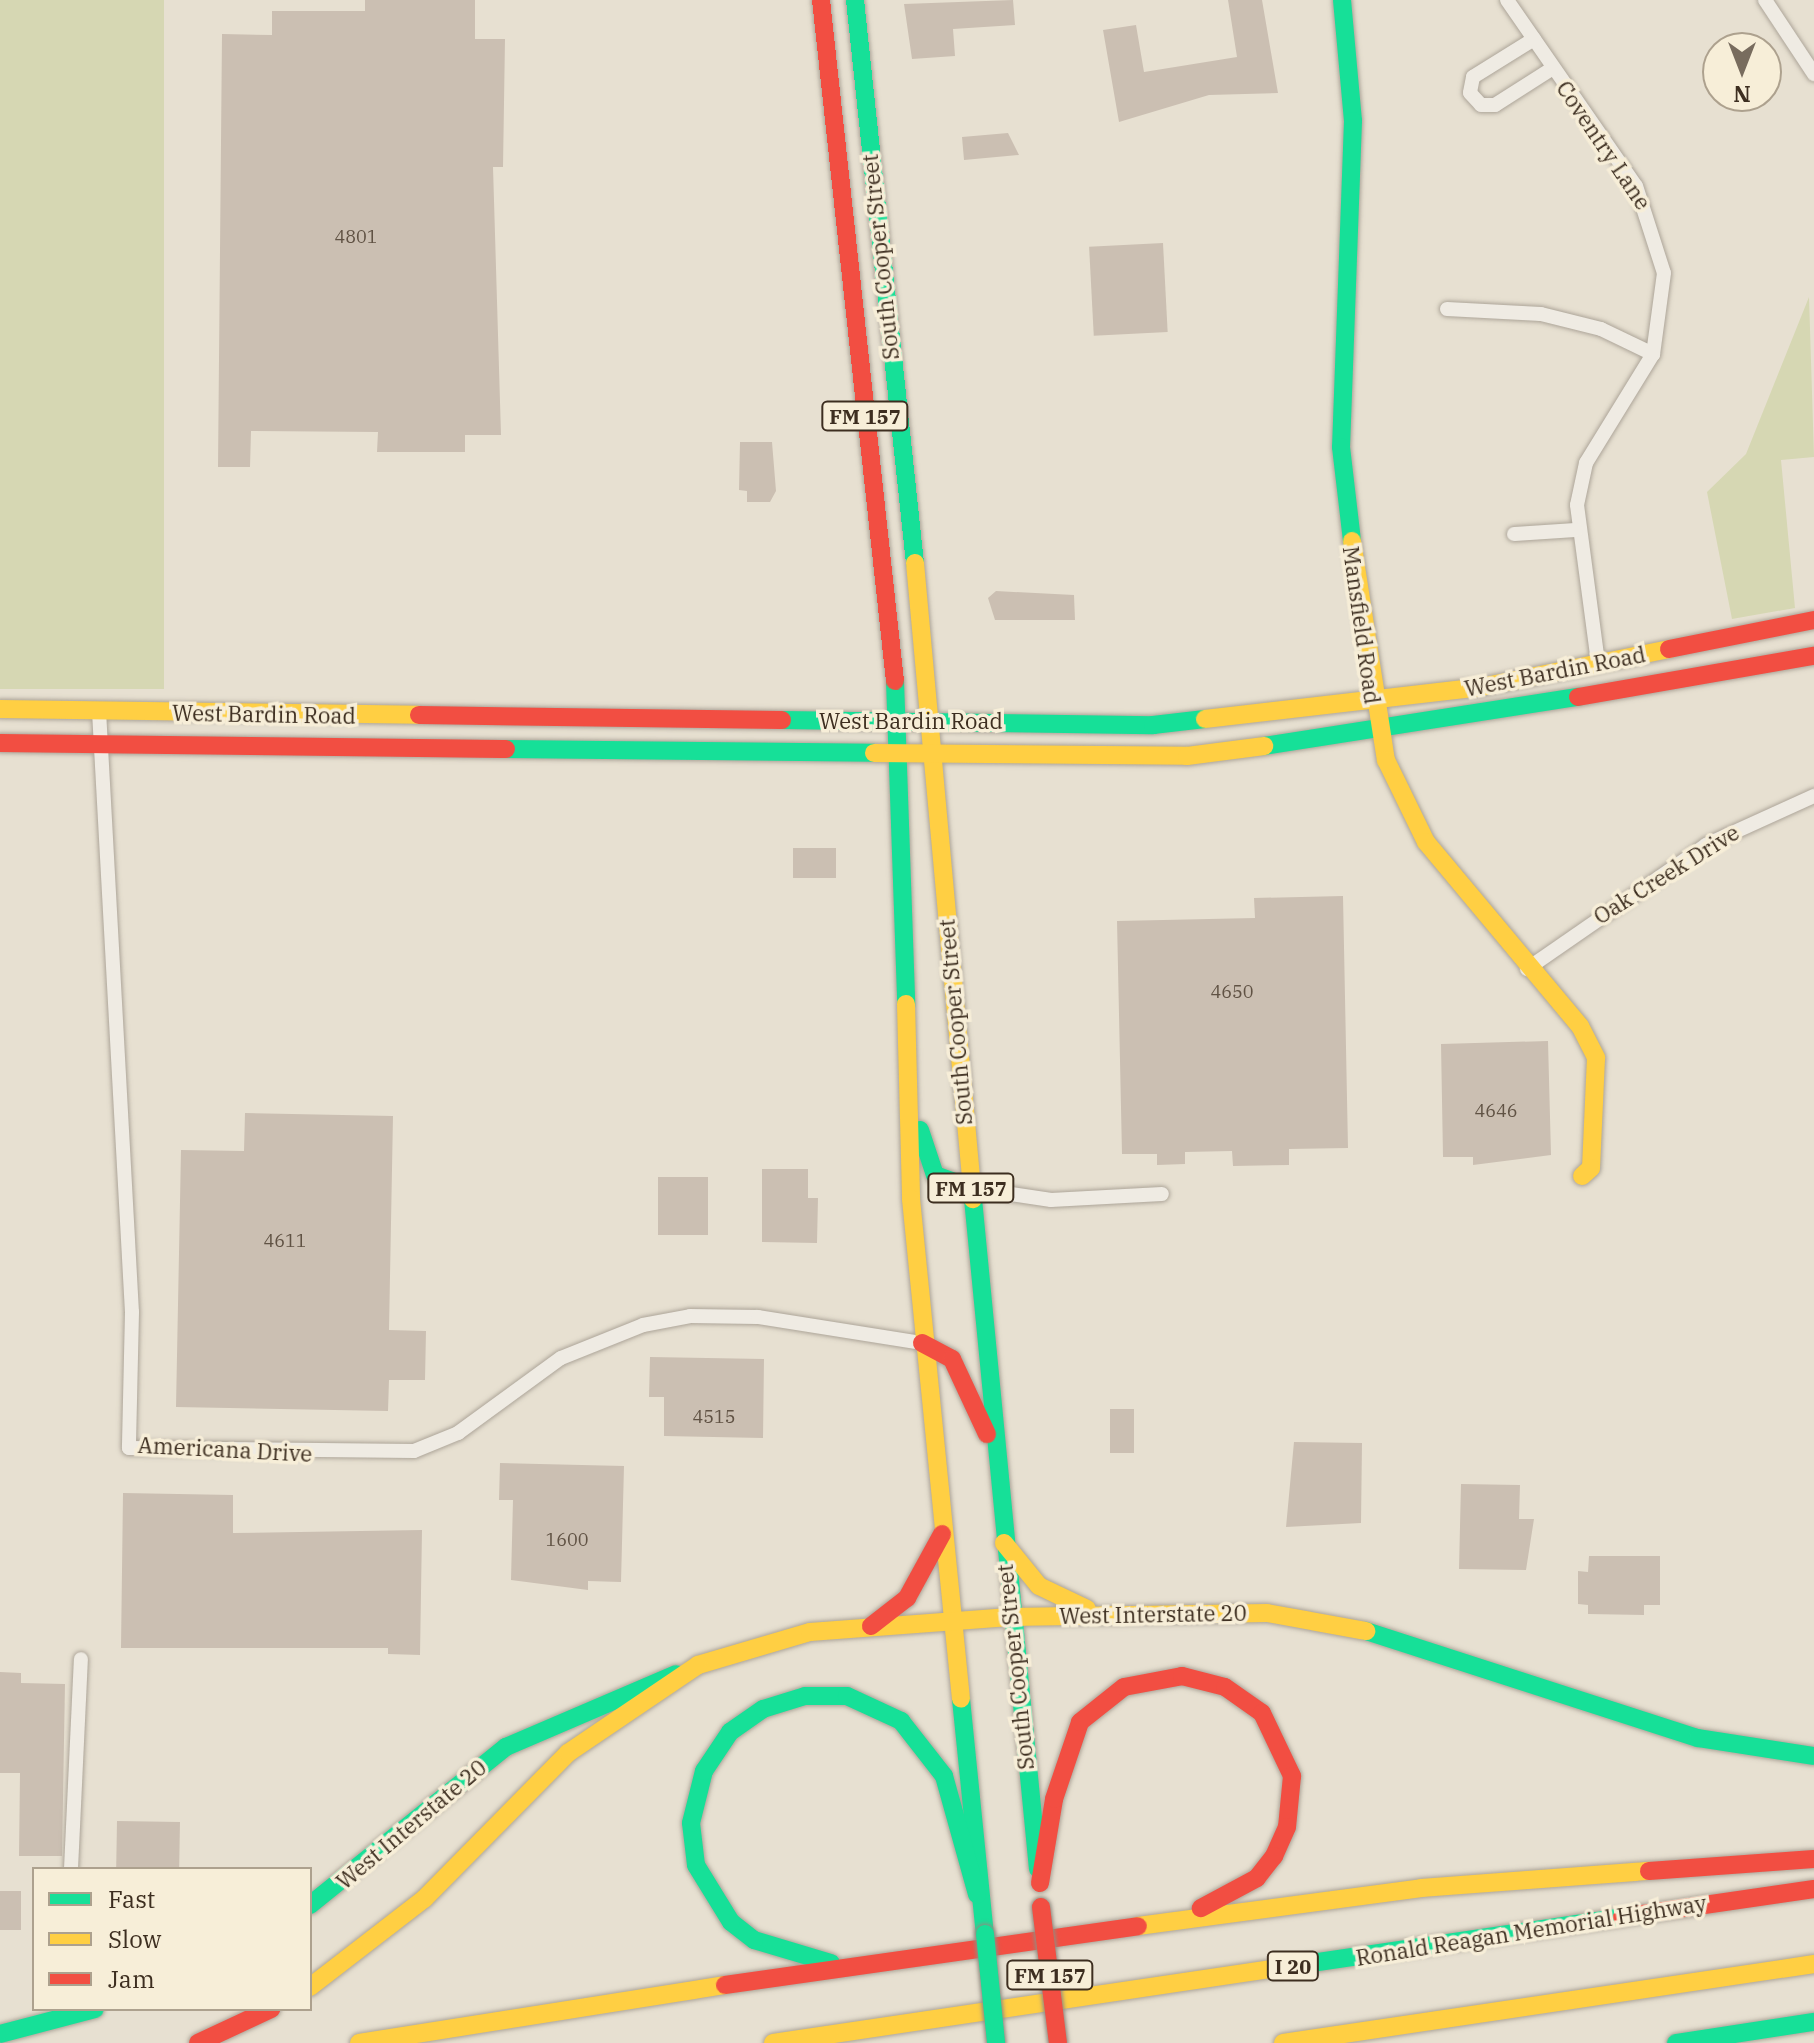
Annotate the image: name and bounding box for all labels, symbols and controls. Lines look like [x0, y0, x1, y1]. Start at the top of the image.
north arrow [1702, 32, 1782, 112]
street label: Coventry Lane [1551, 76, 1657, 214]
text: N [1733, 80, 1751, 109]
street label: South Cooper Street [856, 153, 904, 361]
house number: 4801 [334, 226, 378, 248]
road number: FM 157 [821, 400, 909, 432]
street label: Mansfield Road [1338, 544, 1386, 706]
street label: West Bardin Road [1462, 640, 1648, 702]
street label: West Bardin Road [172, 699, 356, 729]
street label: West Bardin Road [819, 708, 1003, 734]
street label: Oak Creek Drive [1588, 819, 1744, 929]
street label: South Cooper Street [933, 918, 977, 1126]
house number: 4650 [1210, 981, 1254, 1003]
house number: 4646 [1474, 1100, 1518, 1122]
road number: FM 157 [927, 1172, 1015, 1204]
house number: 4611 [263, 1230, 307, 1252]
house number: 4515 [692, 1406, 736, 1428]
street label: Americana Drive [137, 1431, 313, 1467]
house number: 1600 [545, 1529, 589, 1551]
street label: South Cooper Street [991, 1563, 1039, 1771]
street label: West Interstate 20 [1059, 1599, 1247, 1629]
street label: West Interstate 20 [331, 1754, 491, 1894]
legend [32, 1867, 312, 2011]
text: Fast [108, 1883, 155, 1915]
street label: Ronald Reagan Memorial Highway [1354, 1889, 1708, 1971]
text: Slow [108, 1923, 161, 1955]
road number: I 20 [1265, 1950, 1321, 1982]
road number: FM 157 [1006, 1959, 1094, 1991]
text: Jam [108, 1963, 155, 1995]

